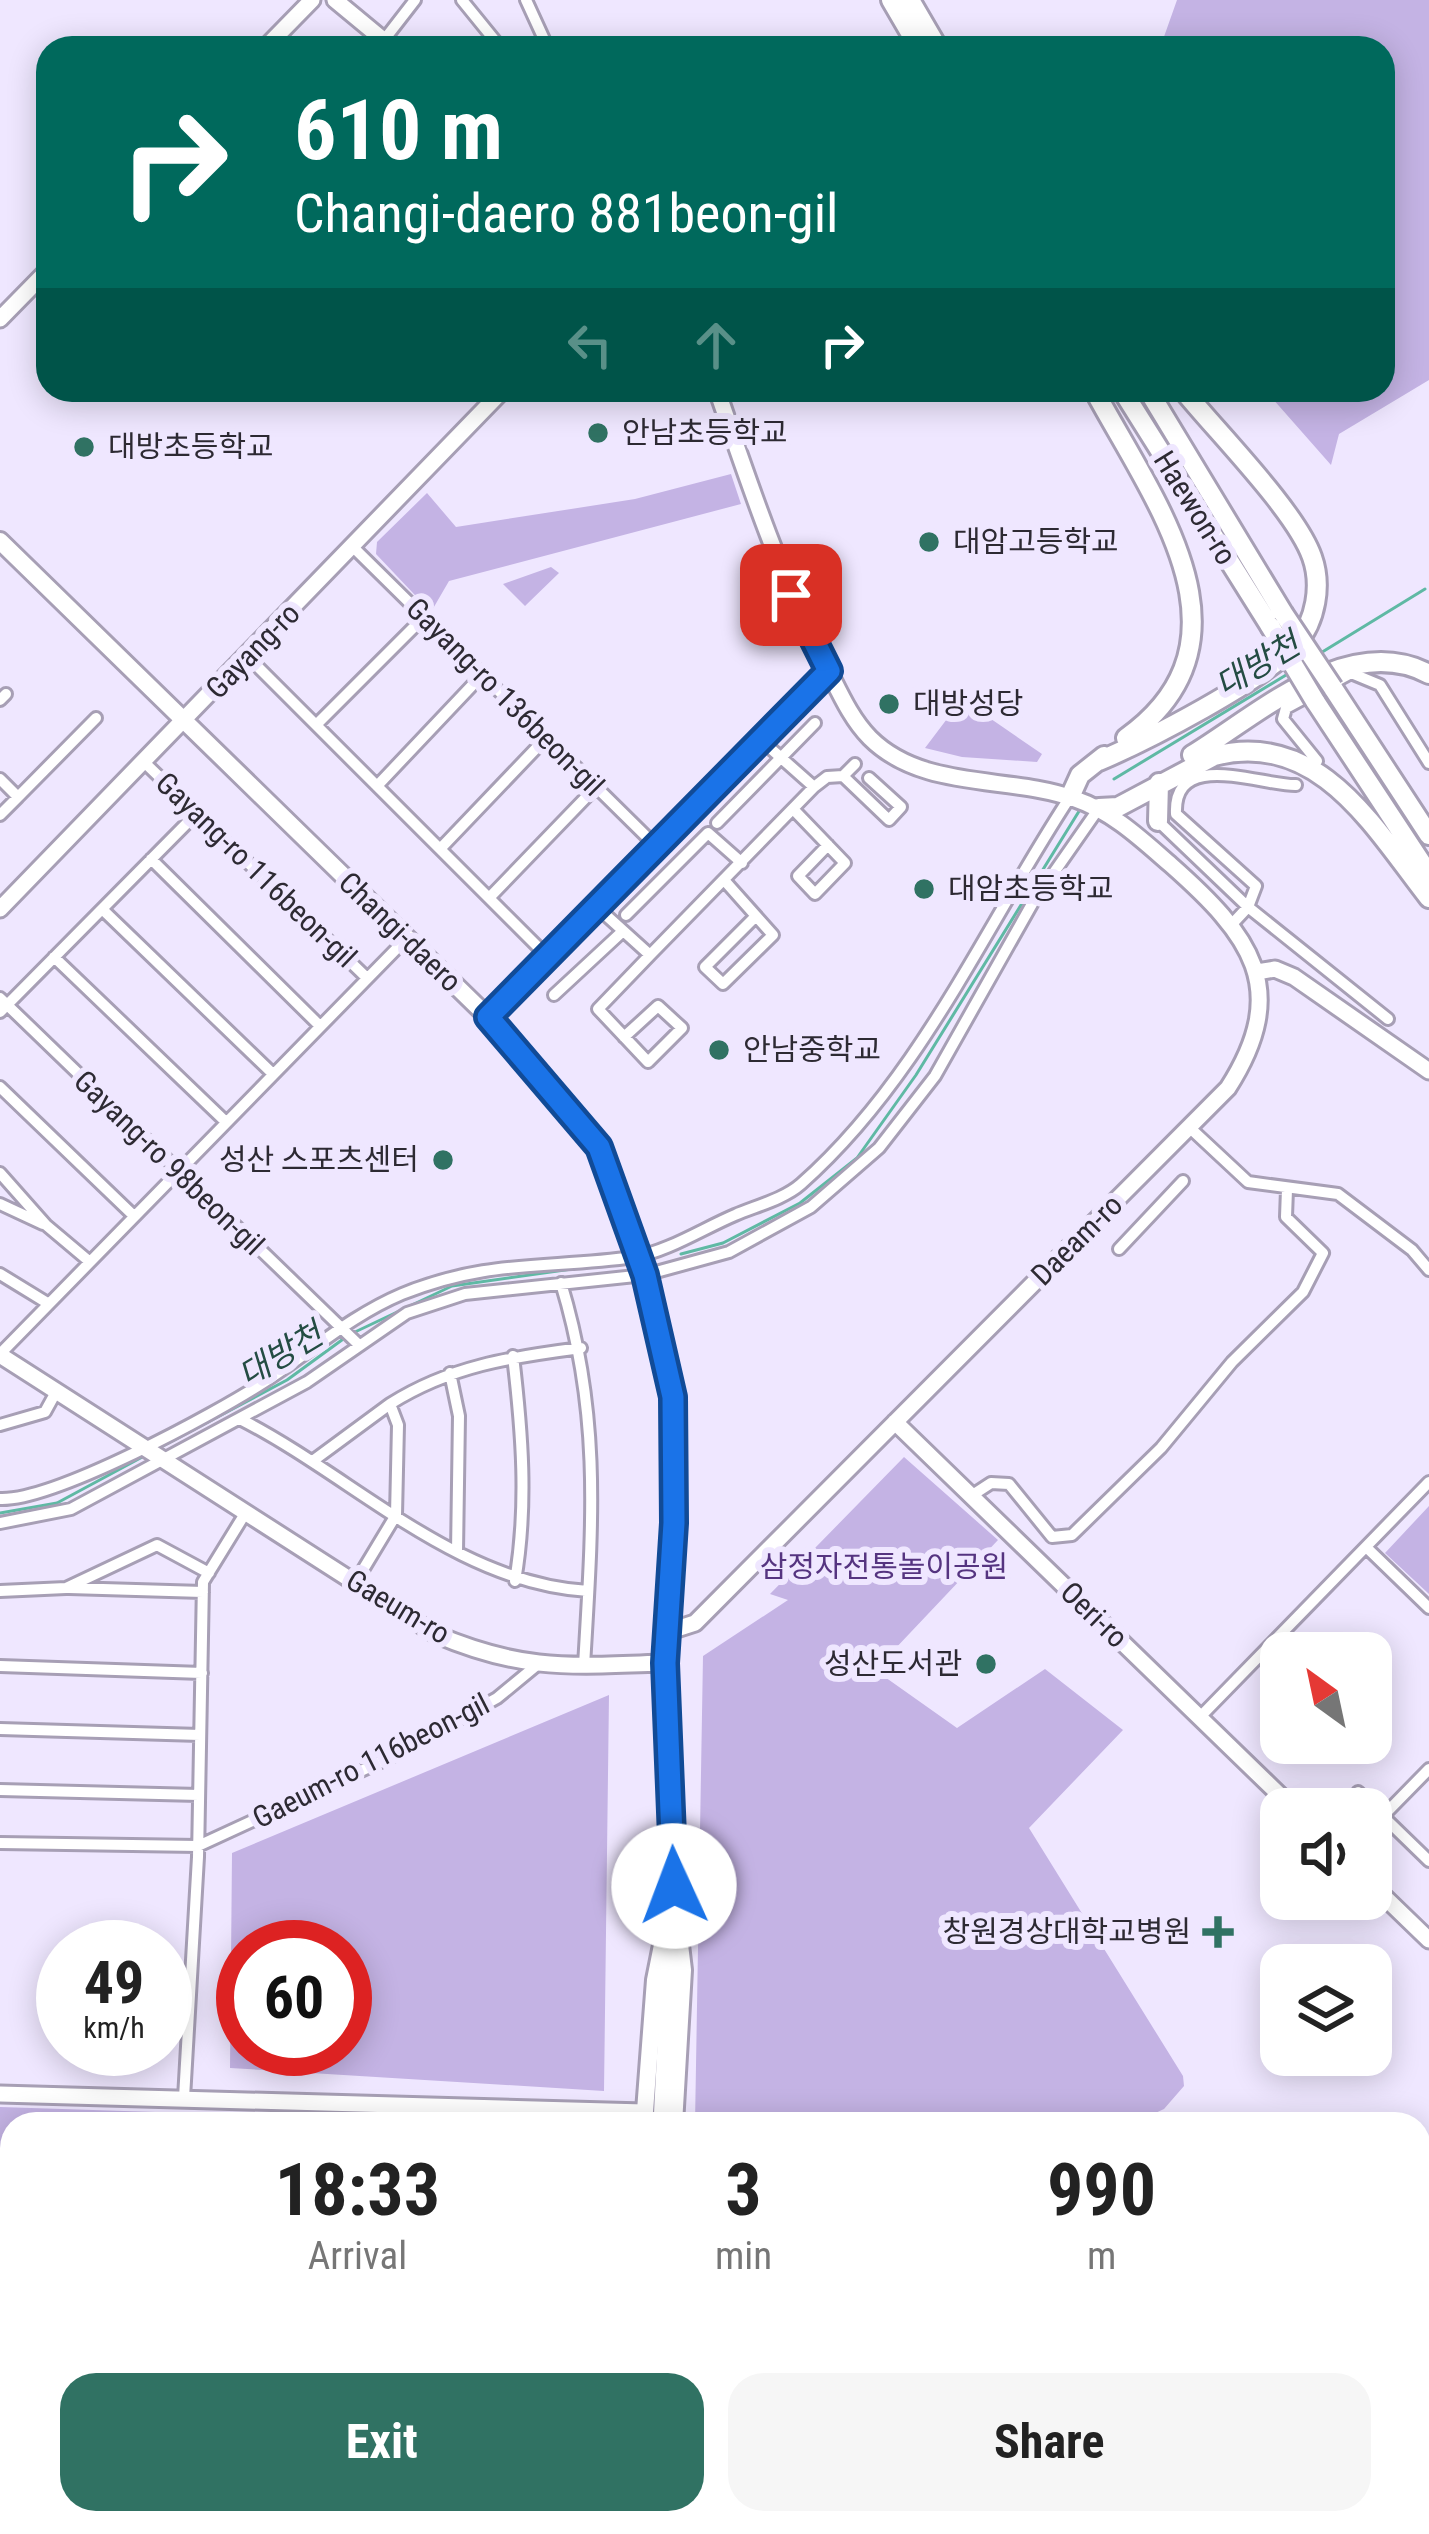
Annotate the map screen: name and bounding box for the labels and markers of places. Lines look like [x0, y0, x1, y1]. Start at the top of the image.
place label: 안남초등학교 [622, 415, 788, 450]
marker: 안남초등학교 [585, 420, 611, 446]
place label: 대방초등학교 [108, 429, 274, 464]
marker: 대방초등학교 [71, 434, 97, 460]
place label: 대암고등학교 [953, 524, 1119, 559]
marker: 대암고등학교 [916, 529, 942, 555]
pin [740, 544, 842, 646]
place label: 대방성당 [913, 686, 1023, 721]
marker: 대방성당 [876, 691, 902, 717]
place label: 대암초등학교 [948, 871, 1114, 906]
marker: 대암초등학교 [911, 876, 937, 902]
place label: 안남중학교 [743, 1032, 881, 1067]
marker: 안남중학교 [706, 1037, 732, 1063]
place label: 성산 스포츠센터 [219, 1142, 419, 1177]
marker: 성산 스포츠센터 [430, 1147, 456, 1173]
place label: 성산도서관 [824, 1646, 962, 1681]
marker: 성산도서관 [973, 1651, 999, 1677]
place label: 창원경상대학교병원 [943, 1914, 1191, 1949]
marker: 창원경상대학교병원 [1202, 1916, 1234, 1948]

